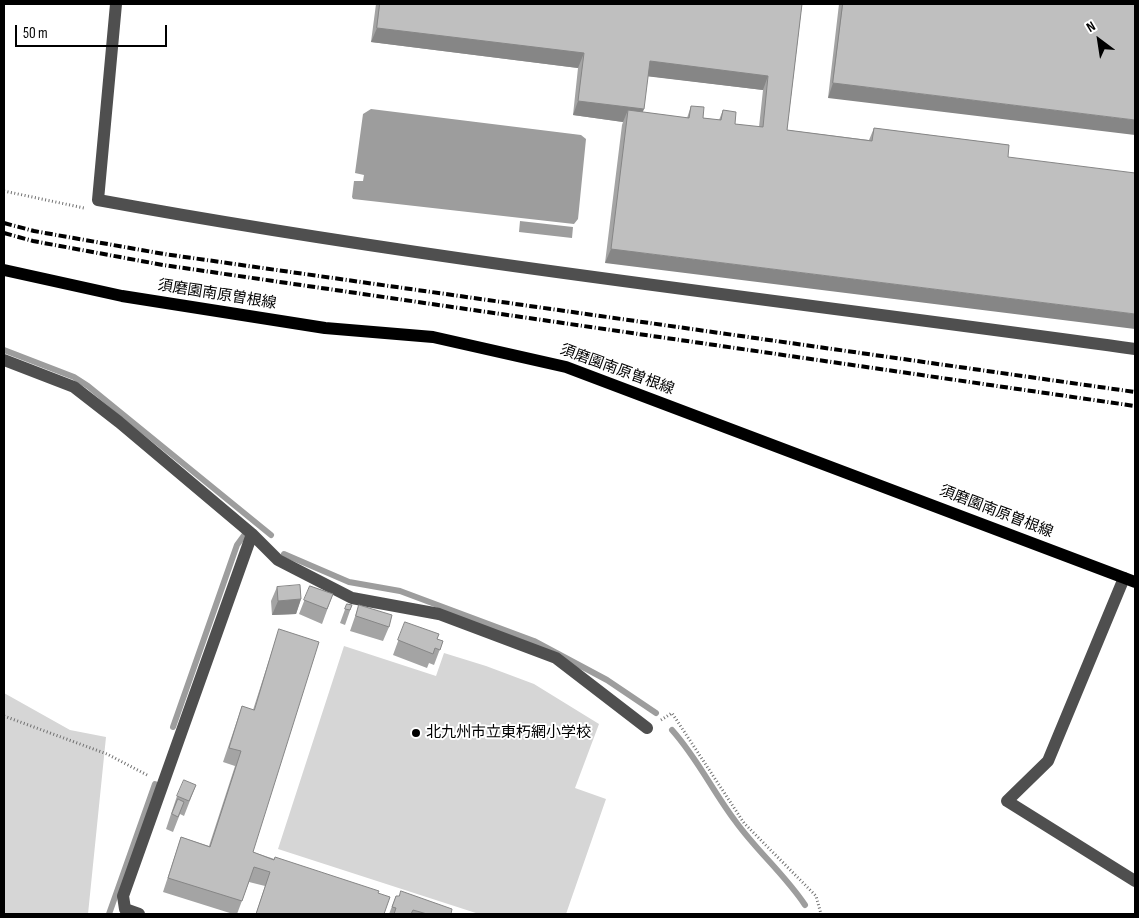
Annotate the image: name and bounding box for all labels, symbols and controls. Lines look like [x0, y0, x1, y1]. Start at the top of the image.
scale bar [18, 15, 170, 47]
north arrow [1074, 15, 1124, 65]
text: N [1083, 18, 1099, 36]
text: 50 m [23, 24, 48, 43]
street label: 須磨園南原曽根線 [156, 277, 278, 313]
street label: 須磨園南原曽根線 [558, 341, 676, 399]
street label: 須磨園南原曽根線 [937, 482, 1055, 542]
place label: 北九州市立東朽網小学校 [426, 724, 591, 742]
marker: 北九州市立東朽網小学校 [410, 727, 422, 739]

